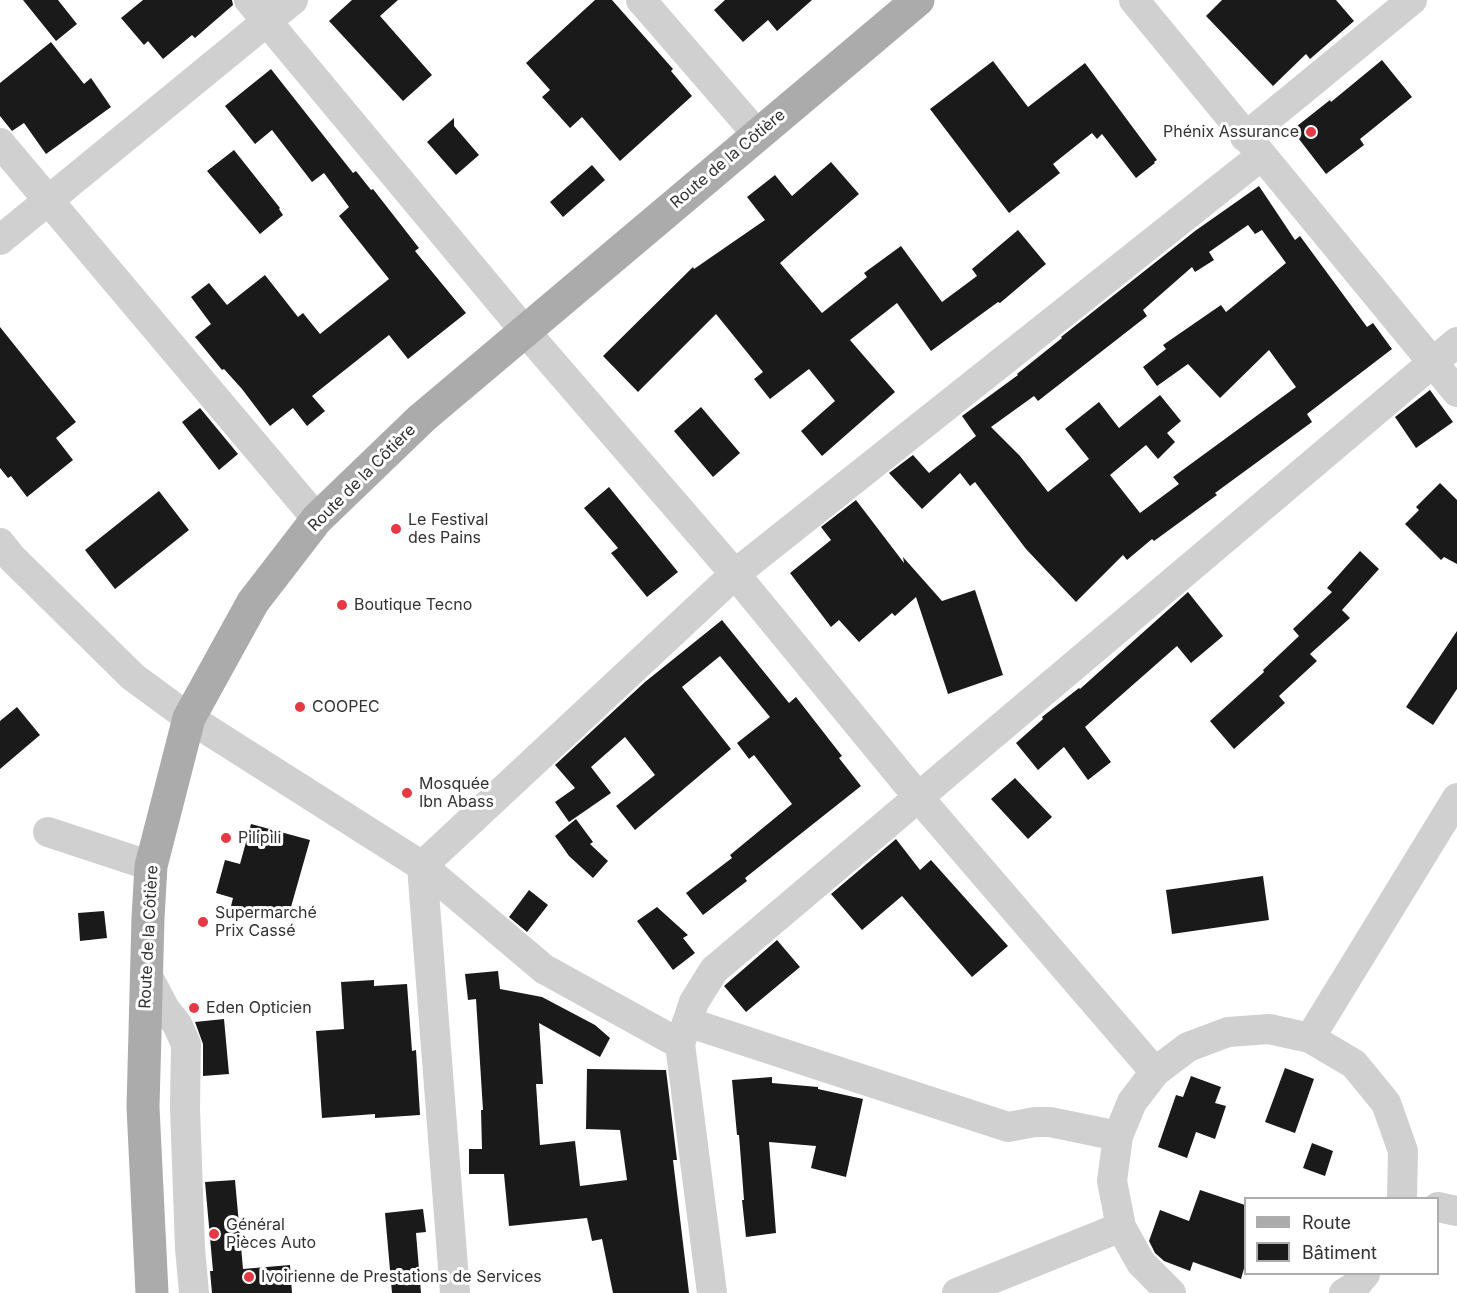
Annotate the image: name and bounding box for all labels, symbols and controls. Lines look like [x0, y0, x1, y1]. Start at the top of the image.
street label: Route de la Côtière [667, 105, 789, 213]
place label: Phénix Assurance [1163, 122, 1299, 142]
marker: Phénix Assurance [1304, 125, 1318, 139]
street label: Route de la Côtière [304, 420, 420, 536]
place label: Le Festival des Pains [408, 510, 488, 548]
marker: Le Festival des Pains [389, 522, 403, 536]
place label: Boutique Tecno [354, 595, 472, 615]
marker: Boutique Tecno [335, 598, 349, 612]
place label: COOPEC [312, 697, 380, 717]
marker: COOPEC [293, 700, 307, 714]
place label: Mosquée Ibn Abass [419, 774, 494, 812]
marker: Mosquée Ibn Abass [400, 786, 414, 800]
place label: Pilipili [238, 828, 281, 848]
marker: Pilipili [219, 831, 233, 845]
street label: Route de la Côtière [136, 865, 162, 1009]
place label: Supermarché Prix Cassé [215, 903, 317, 941]
marker: Supermarché Prix Cassé [196, 915, 210, 929]
place label: Eden Opticien [206, 998, 312, 1018]
marker: Eden Opticien [187, 1001, 201, 1015]
legend [1244, 1197, 1439, 1275]
text: Route [1302, 1212, 1351, 1233]
place label: Général Pièces Auto [226, 1215, 316, 1253]
marker: Général Pièces Auto [207, 1227, 221, 1241]
text: Bâtiment [1302, 1242, 1377, 1263]
place label: Ivoirienne de Prestations de Services [261, 1267, 542, 1287]
marker: Ivoirienne de Prestations de Services [242, 1270, 256, 1284]

